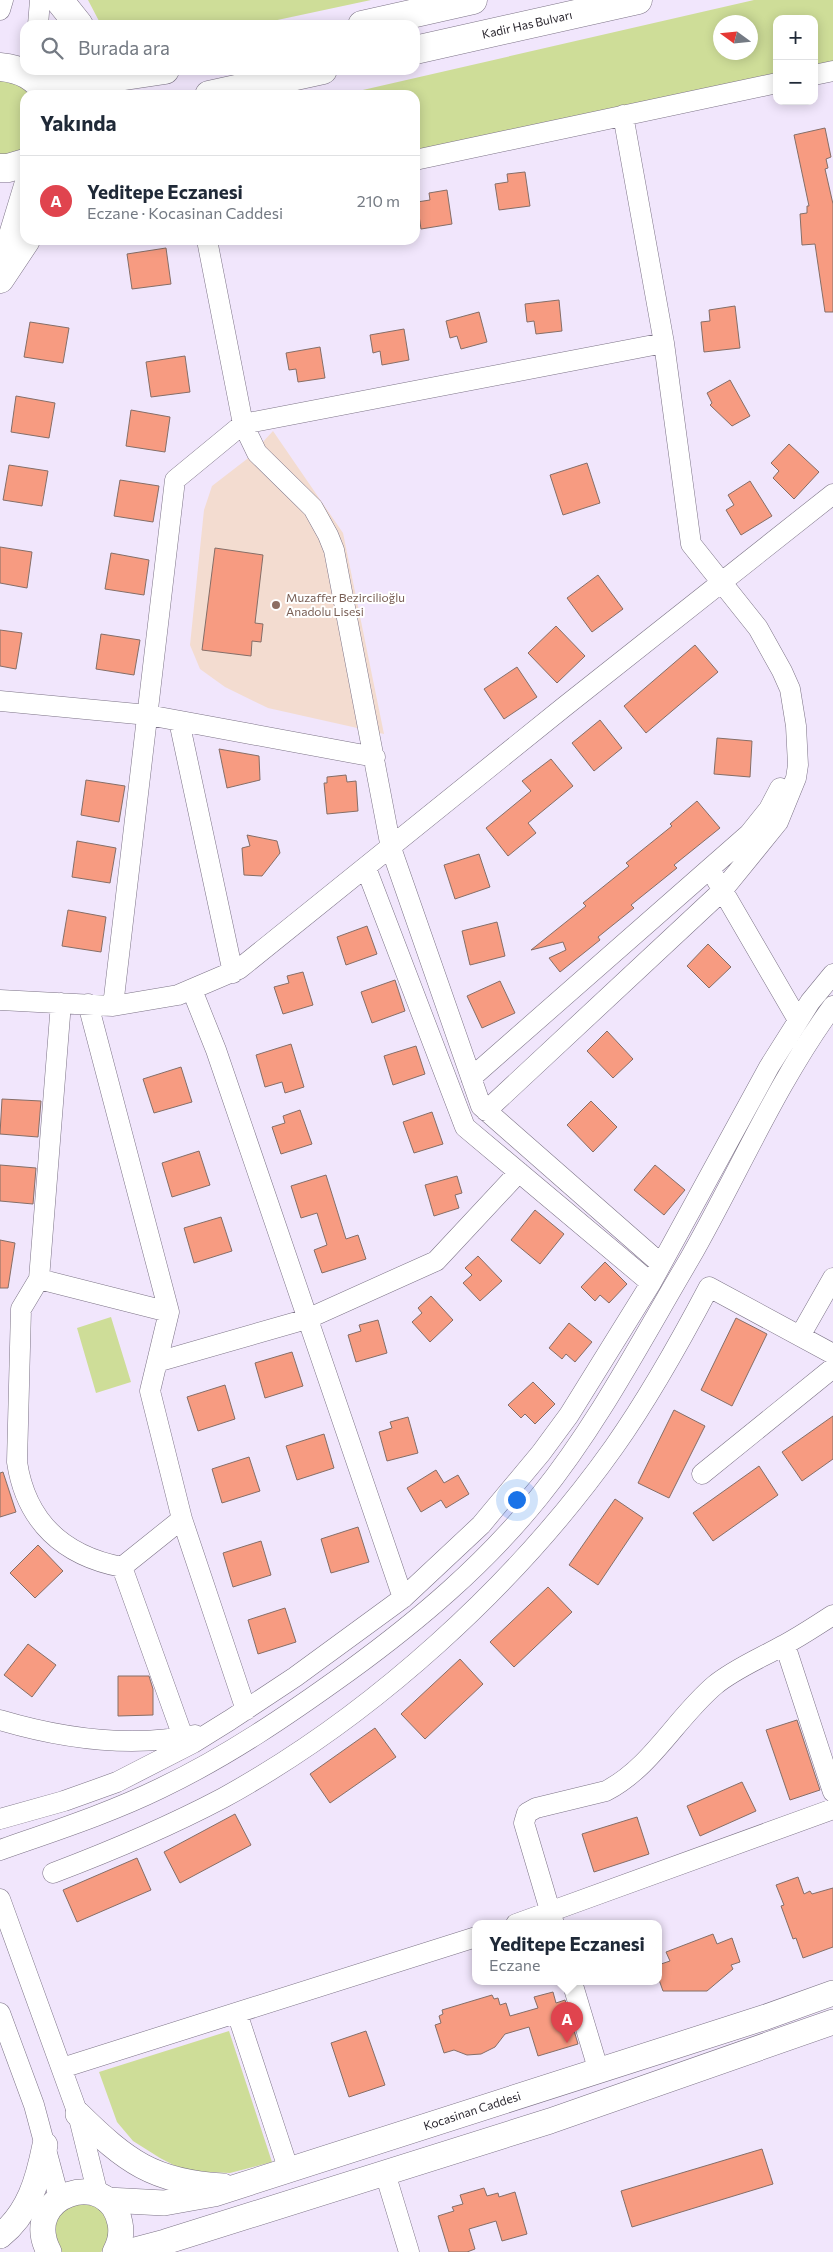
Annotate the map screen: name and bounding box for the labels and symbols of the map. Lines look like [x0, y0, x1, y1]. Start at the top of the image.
street label: Kadir Has Bulvarı [480, 7, 574, 41]
north arrow [713, 15, 758, 60]
place label: Muzaffer Bezircilioğlu Anadolu Lisesi [286, 590, 405, 618]
marker: Muzaffer Bezircilioğlu Anadolu Lisesi [270, 599, 282, 611]
your location [504, 1487, 530, 1513]
pin: A [551, 2002, 583, 2043]
street label: Kocasinan Caddesi [422, 2088, 522, 2132]

